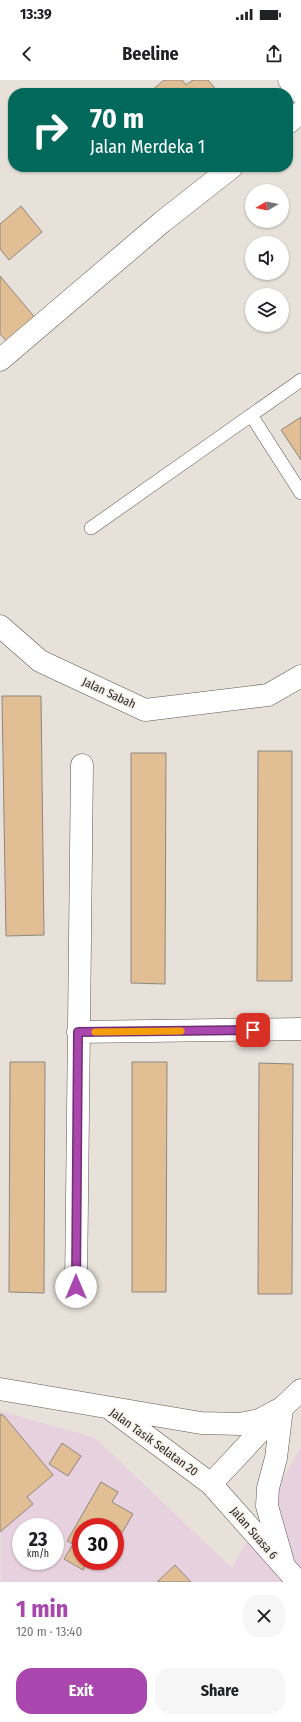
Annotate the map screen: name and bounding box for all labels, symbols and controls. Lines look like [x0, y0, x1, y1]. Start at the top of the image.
text: 13:39 [20, 5, 52, 23]
icon: back [16, 43, 38, 65]
text: Beeline [122, 43, 179, 65]
icon: share [263, 43, 285, 65]
text: 70 m [90, 102, 144, 135]
icon: right [24, 104, 76, 156]
text: Jalan Merdeka 1 [90, 136, 205, 158]
north arrow [245, 184, 289, 228]
map controls [245, 184, 289, 332]
button: sound [245, 236, 289, 280]
button: layers [245, 288, 289, 332]
street label: Jalan Sabah [80, 675, 138, 711]
pin [236, 1013, 270, 1047]
icon: arrive [242, 1019, 264, 1041]
position arrow [55, 1266, 97, 1308]
street label: Jalan Tasik Selatan 20 [107, 1405, 201, 1479]
street label: Jalan Suasa 6 [227, 1504, 281, 1562]
speed limit sign: 30 [72, 1518, 124, 1570]
text: 23 [29, 1527, 47, 1551]
text: km/h [27, 1548, 49, 1560]
text: 1 min [16, 1595, 68, 1623]
button: close [243, 1595, 285, 1637]
text: 120 m · 13:40 [16, 1624, 82, 1639]
button: Exit [16, 1668, 147, 1714]
button: Share [155, 1668, 285, 1714]

